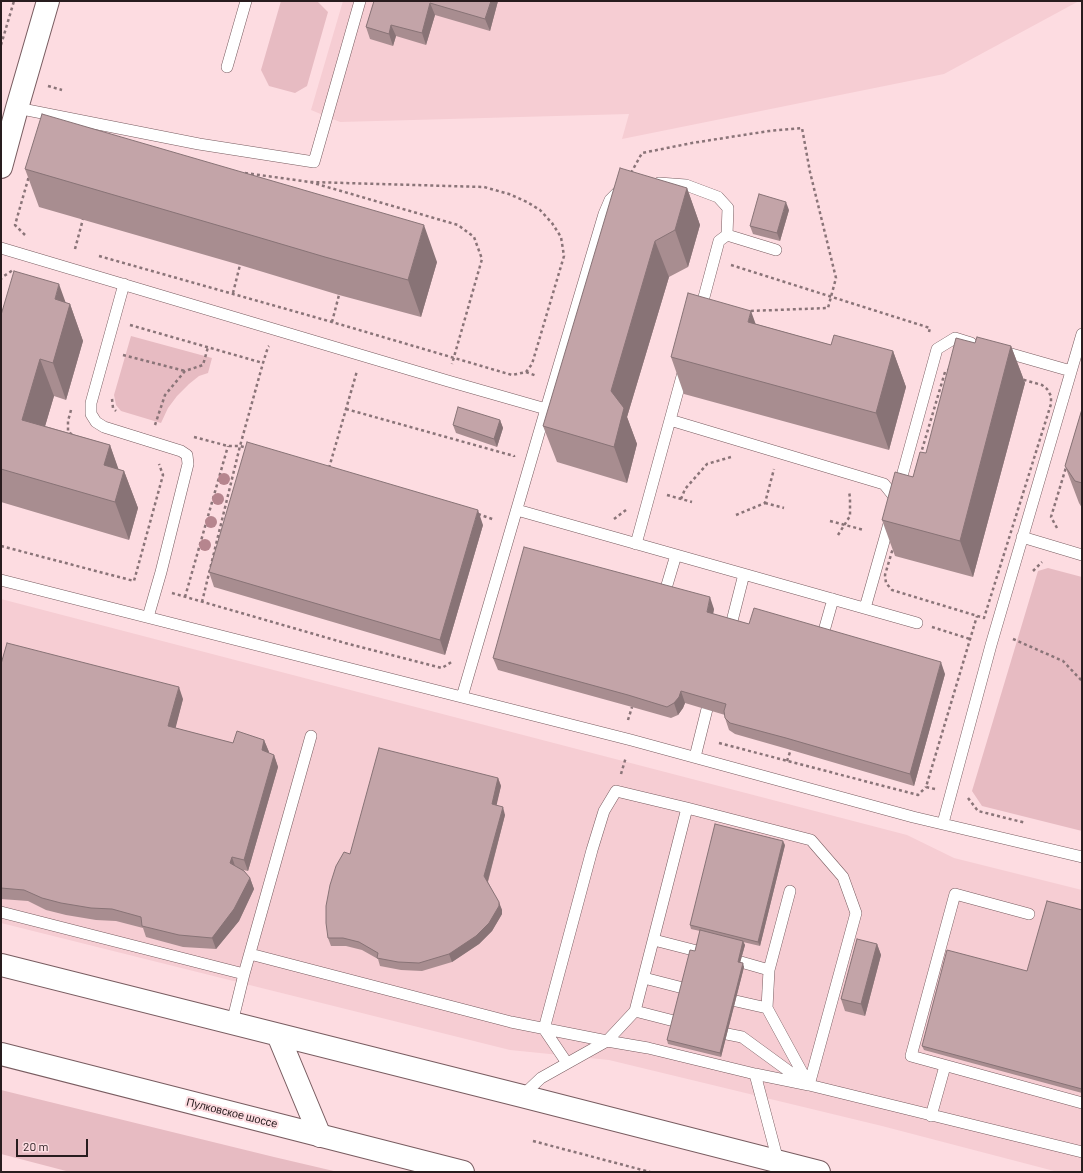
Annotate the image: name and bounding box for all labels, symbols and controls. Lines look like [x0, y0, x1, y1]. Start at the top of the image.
street label: Пулковское шоссе [185, 1095, 279, 1131]
scale bar [18, 1131, 90, 1157]
text: 20 m [23, 1139, 49, 1153]

